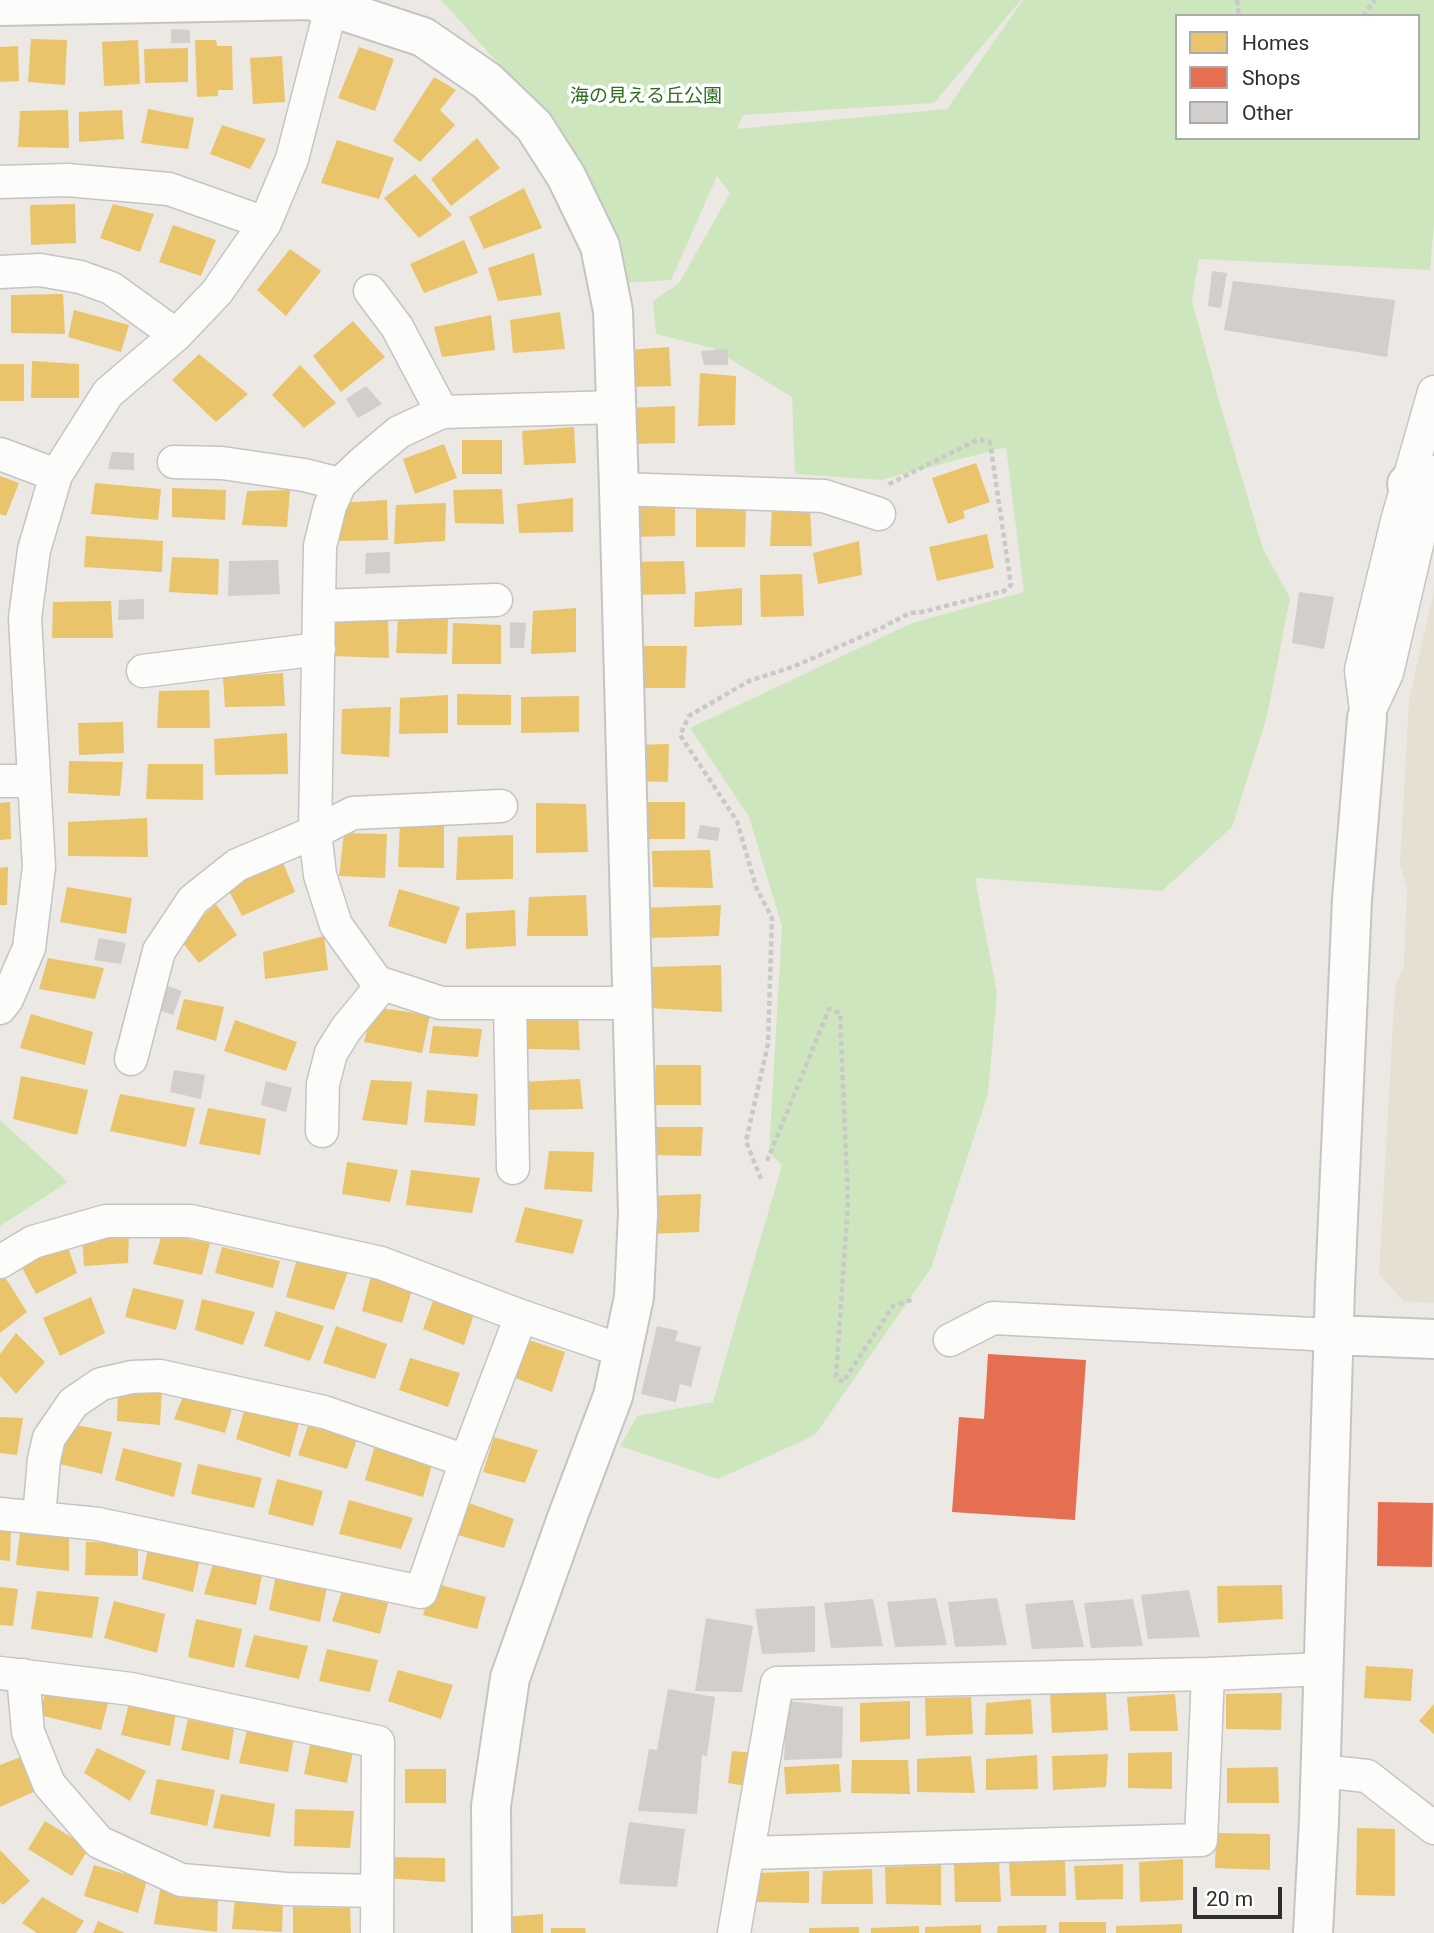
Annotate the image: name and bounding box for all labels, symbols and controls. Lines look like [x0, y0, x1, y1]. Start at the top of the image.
legend [1175, 14, 1420, 140]
text: Homes [1242, 31, 1309, 55]
text: Shops [1242, 66, 1301, 90]
park label: 海の見える丘公園 [570, 86, 722, 108]
text: Other [1242, 101, 1293, 125]
scale bar [1196, 1874, 1285, 1918]
text: 20 m [1206, 1887, 1253, 1911]

